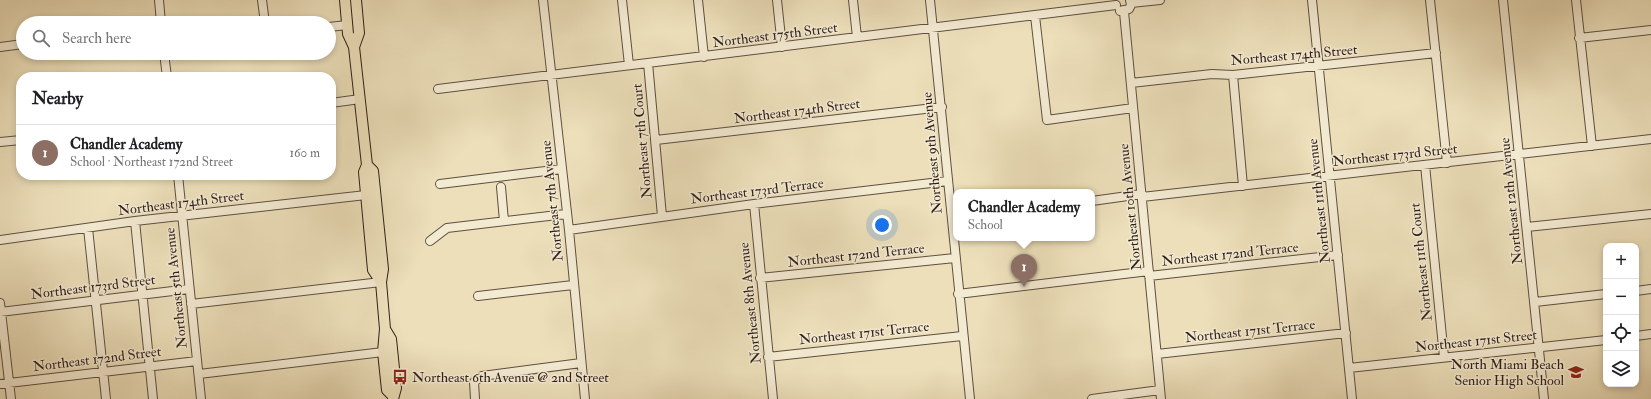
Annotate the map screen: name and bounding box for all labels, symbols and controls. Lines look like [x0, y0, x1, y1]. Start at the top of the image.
search box [16, 16, 336, 60]
street label: Northeast 175th Street [711, 19, 839, 51]
icon: search [30, 27, 52, 49]
text: Search here [62, 29, 131, 48]
street label: Northeast 174th Street [1230, 41, 1359, 69]
street label: Northeast 7th Court [628, 82, 655, 199]
text: Nearby [32, 88, 83, 109]
street label: Northeast 9th Avenue [918, 91, 946, 215]
street label: Northeast 174th Street [733, 95, 862, 127]
text: Chandler Academy [70, 135, 182, 154]
street label: Northeast 12th Avenue [1496, 137, 1526, 265]
street label: Northeast 11th Avenue [1304, 138, 1334, 264]
street label: Northeast 7th Avenue [537, 139, 567, 262]
street label: Northeast 173rd Street [1332, 140, 1459, 170]
street label: Northeast 10th Avenue [1115, 143, 1145, 271]
text: 1 [43, 145, 47, 161]
text: 160 m [289, 145, 320, 161]
text: School · Northeast 172nd Street [70, 154, 233, 170]
street label: Northeast 173rd Terrace [690, 174, 825, 208]
street label: Northeast 174th Street [117, 187, 246, 219]
popup [953, 189, 1095, 241]
text: Chandler Academy [968, 198, 1080, 217]
street label: Northeast 11th Court [1406, 202, 1436, 322]
your location [872, 215, 892, 235]
text: School [968, 217, 1003, 233]
street label: Northeast 5th Avenue [161, 227, 191, 349]
street label: Northeast 172nd Terrace [1161, 238, 1299, 270]
street label: Northeast 172nd Terrace [787, 239, 925, 271]
street label: Northeast 8th Avenue [735, 241, 765, 364]
map controls [1603, 243, 1639, 387]
button: + [1603, 243, 1639, 279]
pin: 1 [1011, 254, 1037, 287]
street label: Northeast 173rd Street [30, 271, 157, 303]
button: − [1603, 279, 1639, 315]
button: locate [1603, 315, 1639, 351]
street label: Northeast 171st Terrace [1184, 316, 1316, 346]
street label: Northeast 171st Terrace [798, 318, 930, 348]
street label: Northeast 171st Street [1414, 326, 1538, 356]
street label: Northeast 172nd Street [32, 343, 163, 375]
button: layers [1603, 351, 1639, 387]
place label: North Miami Beach Senior High School [1451, 356, 1565, 389]
school or university icon: North Miami Beach Senior High School [1567, 363, 1585, 381]
bus stop icon: Northeast 6th Avenue @ 2nd Street [391, 368, 409, 386]
place label: Northeast 6th Avenue @ 2nd Street [412, 369, 609, 386]

